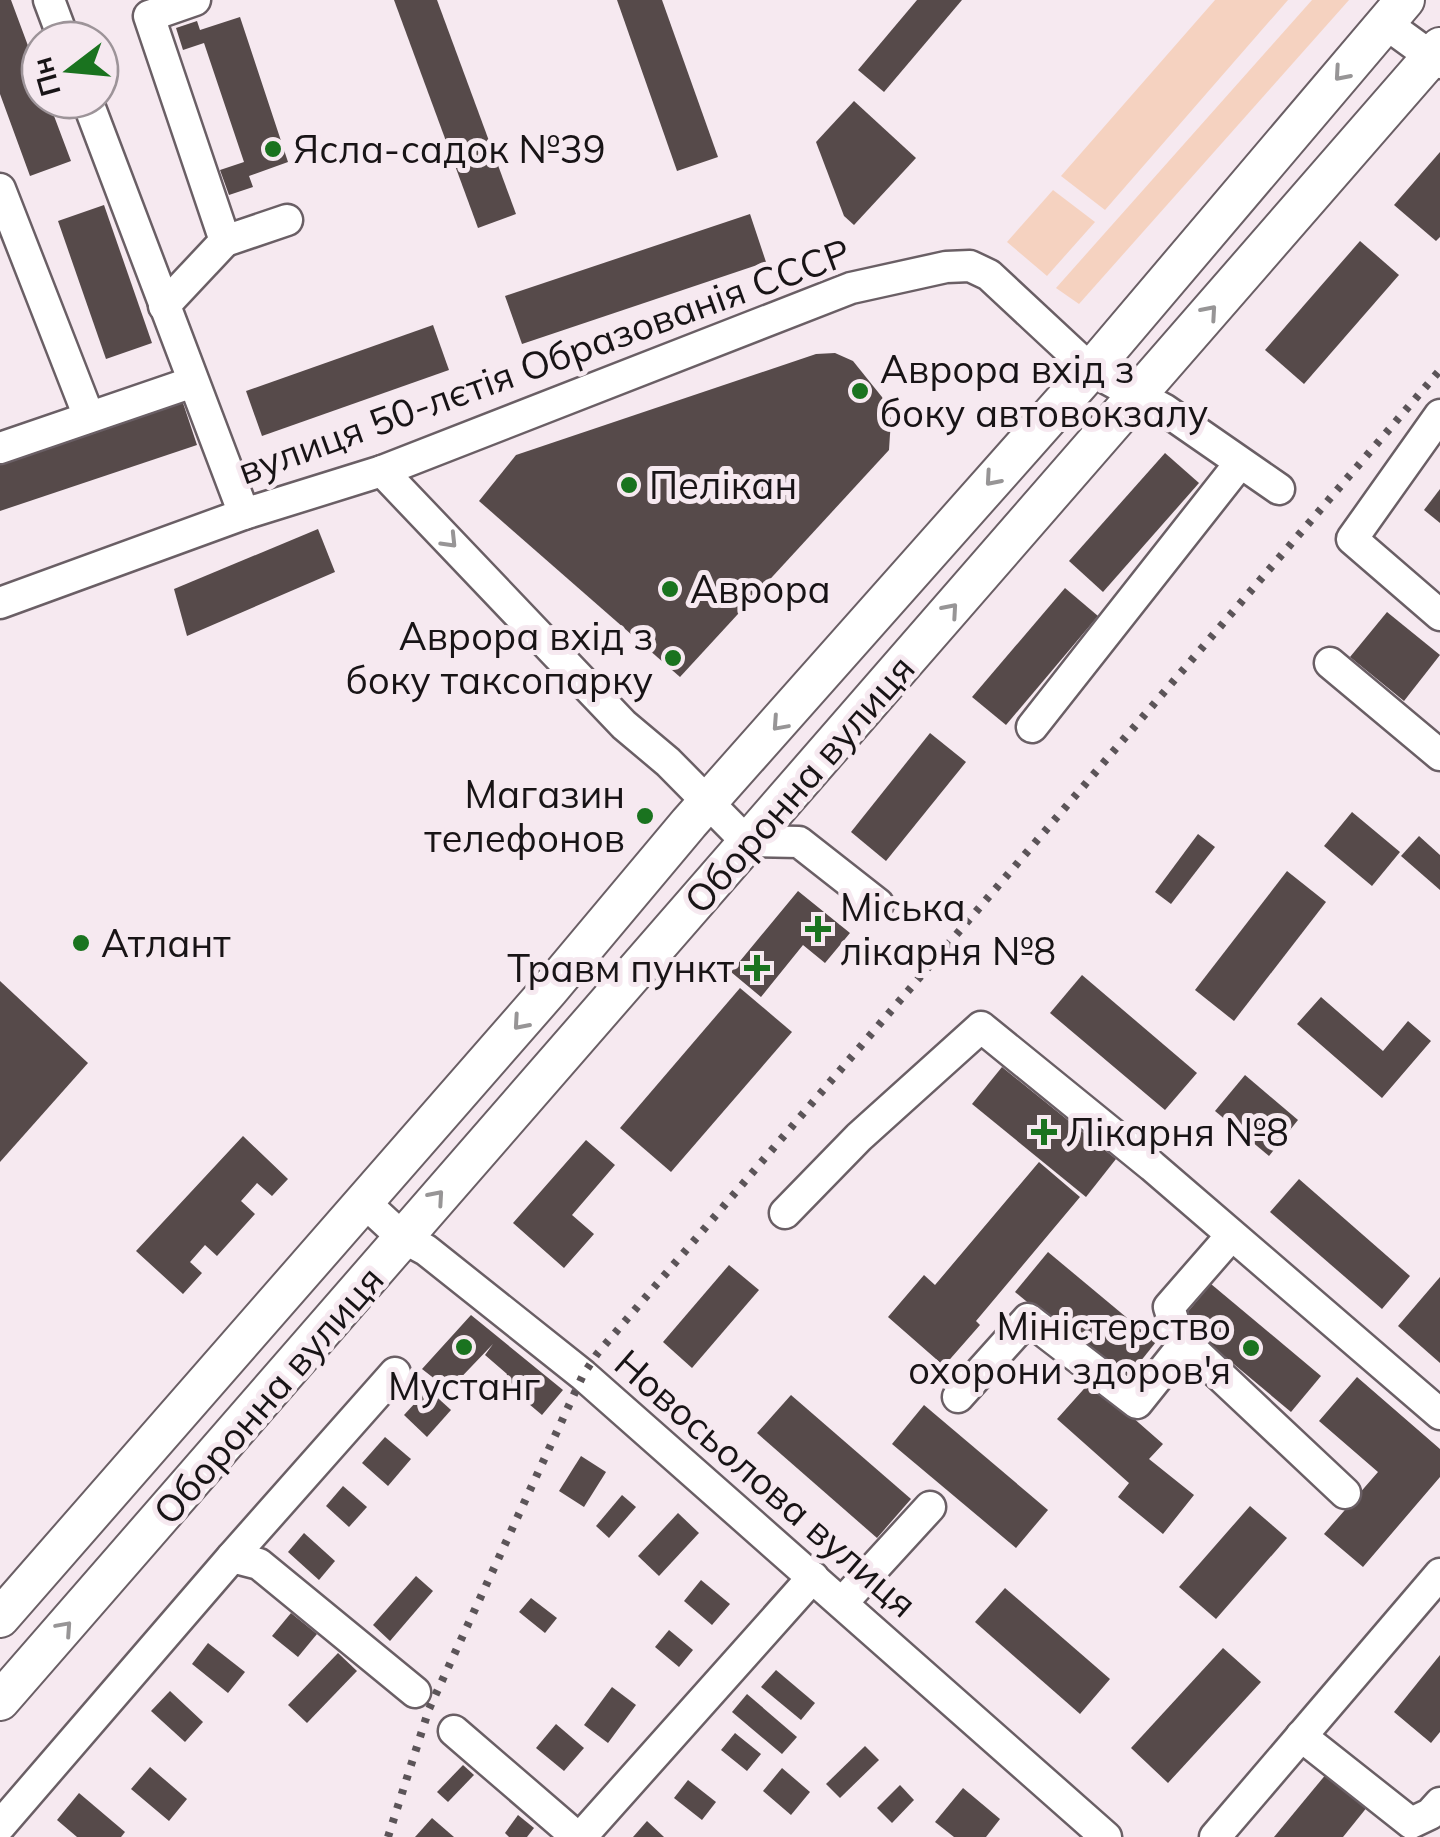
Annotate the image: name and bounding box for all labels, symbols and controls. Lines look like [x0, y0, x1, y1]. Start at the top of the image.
north arrow [20, 20, 120, 120]
text: Пн [23, 53, 68, 101]
one-way arrow [1335, 62, 1353, 80]
place label: Ясла-садок №39 [293, 125, 605, 173]
marker: Ясла-садок №39 [262, 138, 284, 160]
street label: вулиця 50-лєтія Образованія СССР [231, 228, 857, 494]
one-way arrow [1199, 305, 1217, 324]
place label: Аврора вхід з боку автовокзалу [880, 345, 1208, 437]
marker: Аврора вхід з боку автовокзалу [849, 380, 871, 402]
place label: Пелікан [649, 461, 797, 509]
one-way arrow [986, 467, 1004, 485]
marker: Пелікан [618, 474, 640, 496]
one-way arrow [438, 530, 456, 548]
place label: Аврора [690, 565, 831, 613]
marker: Аврора [659, 578, 681, 600]
one-way arrow [940, 603, 958, 622]
place label: Аврора вхід з боку таксопарку [346, 612, 653, 704]
street label: Оборонна вулиця [674, 645, 924, 923]
marker: Аврора вхід з боку таксопарку [662, 647, 684, 669]
one-way arrow [773, 712, 791, 731]
place label: Магазин телефонов [424, 770, 625, 862]
marker: Магазин телефонов [634, 805, 656, 827]
place label: Міська лікарня №8 [840, 883, 1056, 975]
marker: Міська лікарня №8 [805, 916, 831, 942]
place label: Атлант [101, 919, 231, 967]
marker: Атлант [70, 932, 92, 954]
place label: Травм пункт [507, 944, 735, 992]
marker: Травм пункт [744, 955, 770, 981]
one-way arrow [514, 1011, 532, 1029]
place label: Лікарня №8 [1066, 1108, 1289, 1156]
marker: Лікарня №8 [1031, 1119, 1057, 1145]
one-way arrow [426, 1190, 444, 1209]
street label: Оборонна вулиця [143, 1256, 393, 1534]
place label: Міністерство охорони здоров'я [908, 1302, 1231, 1394]
marker: Мустанг [453, 1336, 475, 1358]
marker: Міністерство охорони здоров'я [1240, 1337, 1262, 1359]
street label: Новосьолова вулиця [605, 1339, 927, 1627]
place label: Мустанг [388, 1362, 540, 1410]
one-way arrow [53, 1621, 71, 1640]

